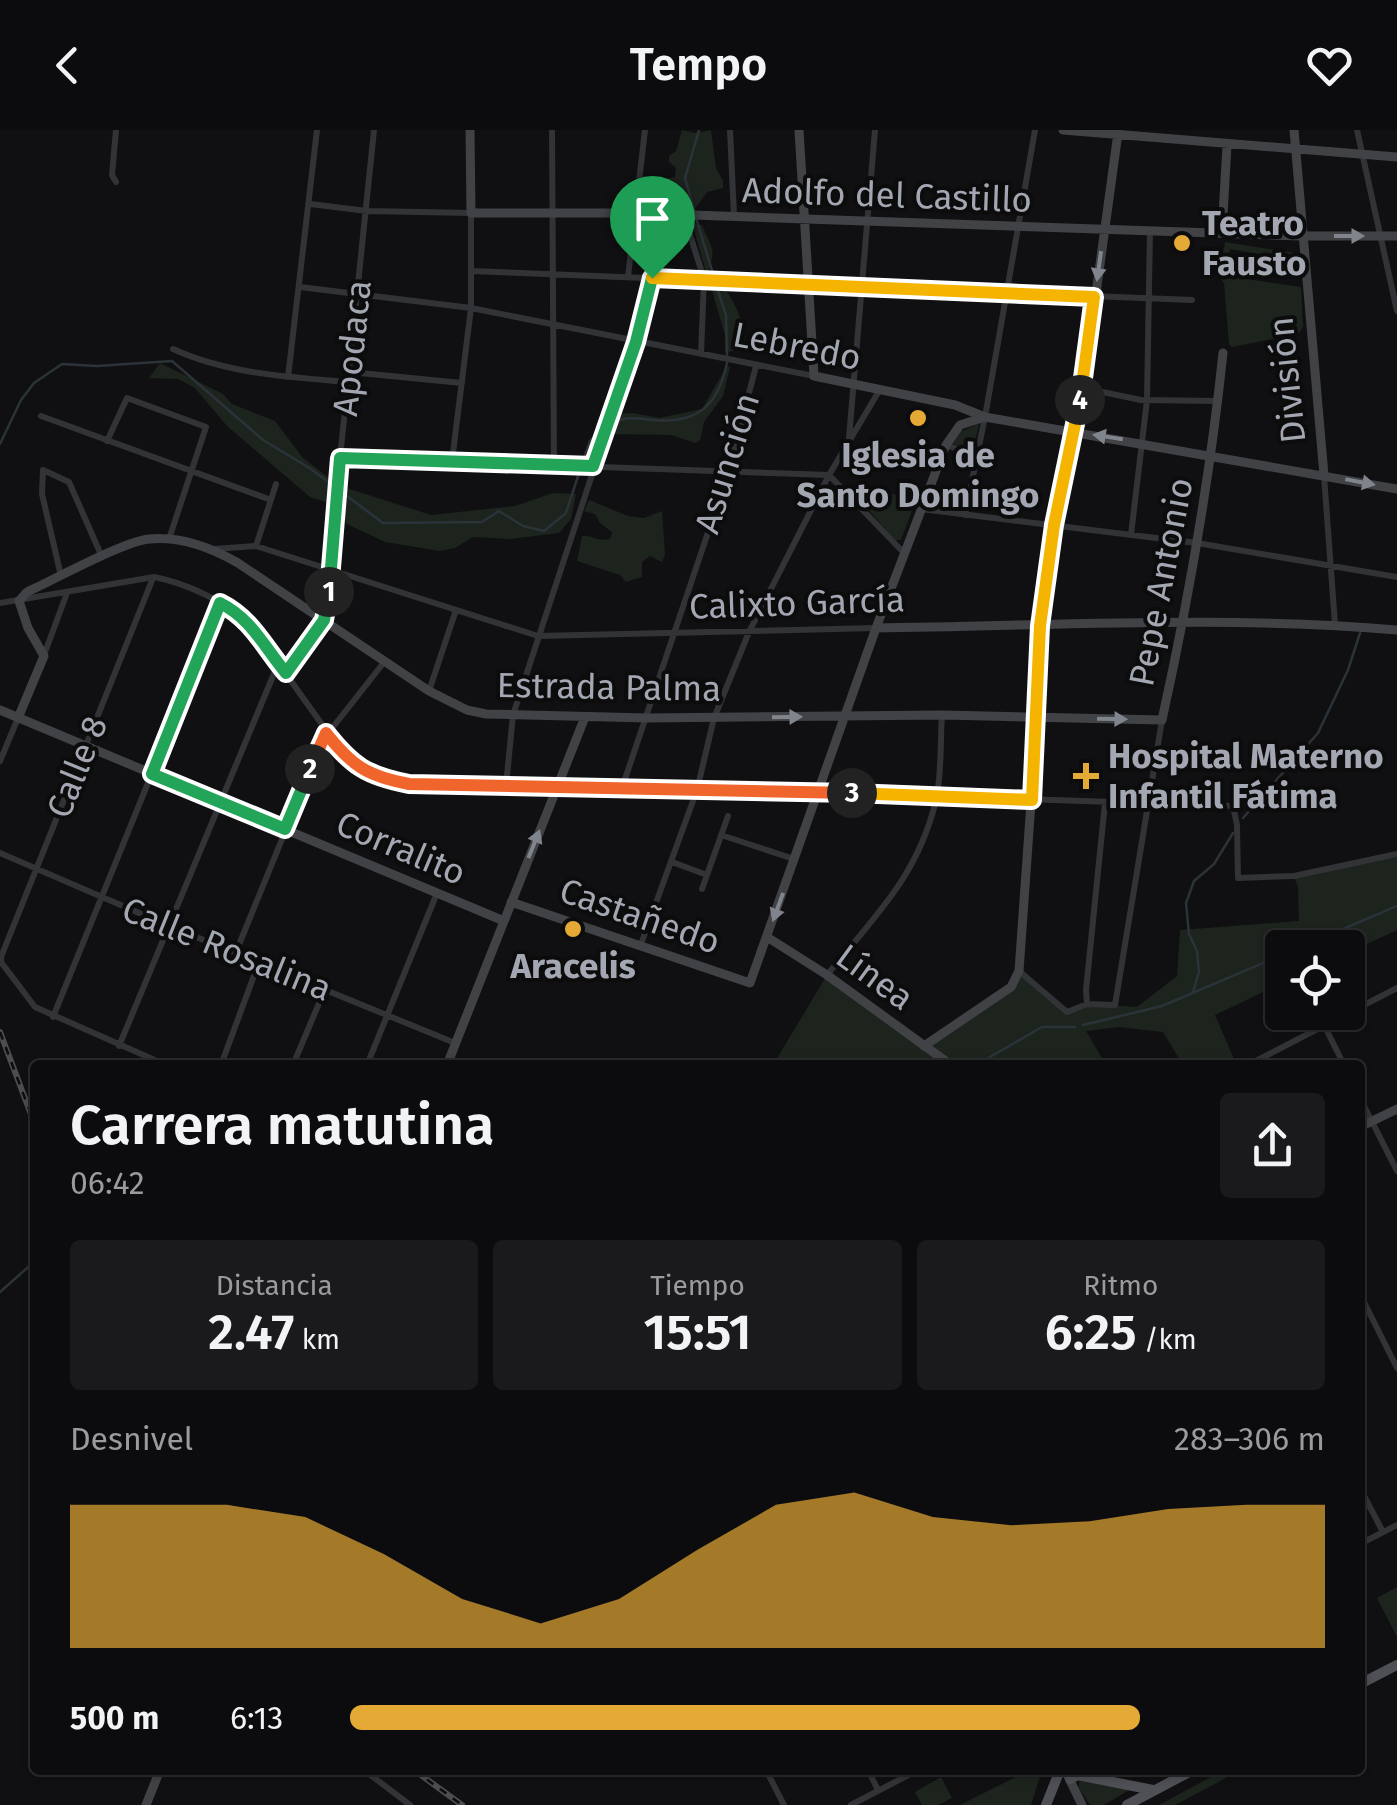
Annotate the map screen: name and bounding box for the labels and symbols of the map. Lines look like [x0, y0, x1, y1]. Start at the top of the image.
street label: Adolfo del Castillo [741, 169, 1033, 221]
pin [610, 176, 695, 279]
place label: Teatro Fausto [1202, 202, 1306, 284]
one-way arrow [1334, 228, 1366, 244]
marker: Teatro Fausto [1171, 232, 1193, 254]
one-way arrow [1091, 250, 1107, 282]
street label: Apodaca [324, 278, 380, 418]
street label: Lebredo [730, 313, 864, 379]
street label: División [1259, 315, 1315, 445]
pin: 4 [1055, 375, 1105, 425]
street label: Asunción [686, 388, 768, 538]
marker: Iglesia de Santo Domingo [907, 407, 929, 429]
one-way arrow [1092, 429, 1124, 444]
place label: Iglesia de Santo Domingo [797, 434, 1039, 516]
street label: Pepe Antonio [1120, 474, 1202, 690]
one-way arrow [1345, 475, 1377, 490]
pin: 1 [304, 567, 354, 617]
street label: Calixto García [688, 578, 906, 628]
street label: Estrada Palma [496, 664, 722, 710]
one-way arrow [772, 709, 804, 725]
street label: Calle 8 [38, 710, 116, 824]
one-way arrow [1097, 712, 1129, 728]
place label: Hospital Materno Infantil Fátima [1108, 735, 1384, 817]
pin: 2 [285, 744, 335, 794]
marker: Hospital Materno Infantil Fátima [1073, 763, 1099, 789]
pin: 3 [827, 768, 877, 818]
street label: Corralito [330, 802, 472, 894]
one-way arrow [527, 829, 543, 859]
street label: Castañedo [554, 869, 726, 963]
street label: Calle Rosalina [116, 888, 338, 1010]
one-way arrow [770, 892, 785, 922]
marker: Aracelis [562, 918, 584, 940]
street label: Línea [828, 935, 922, 1019]
place label: Aracelis [509, 945, 636, 987]

